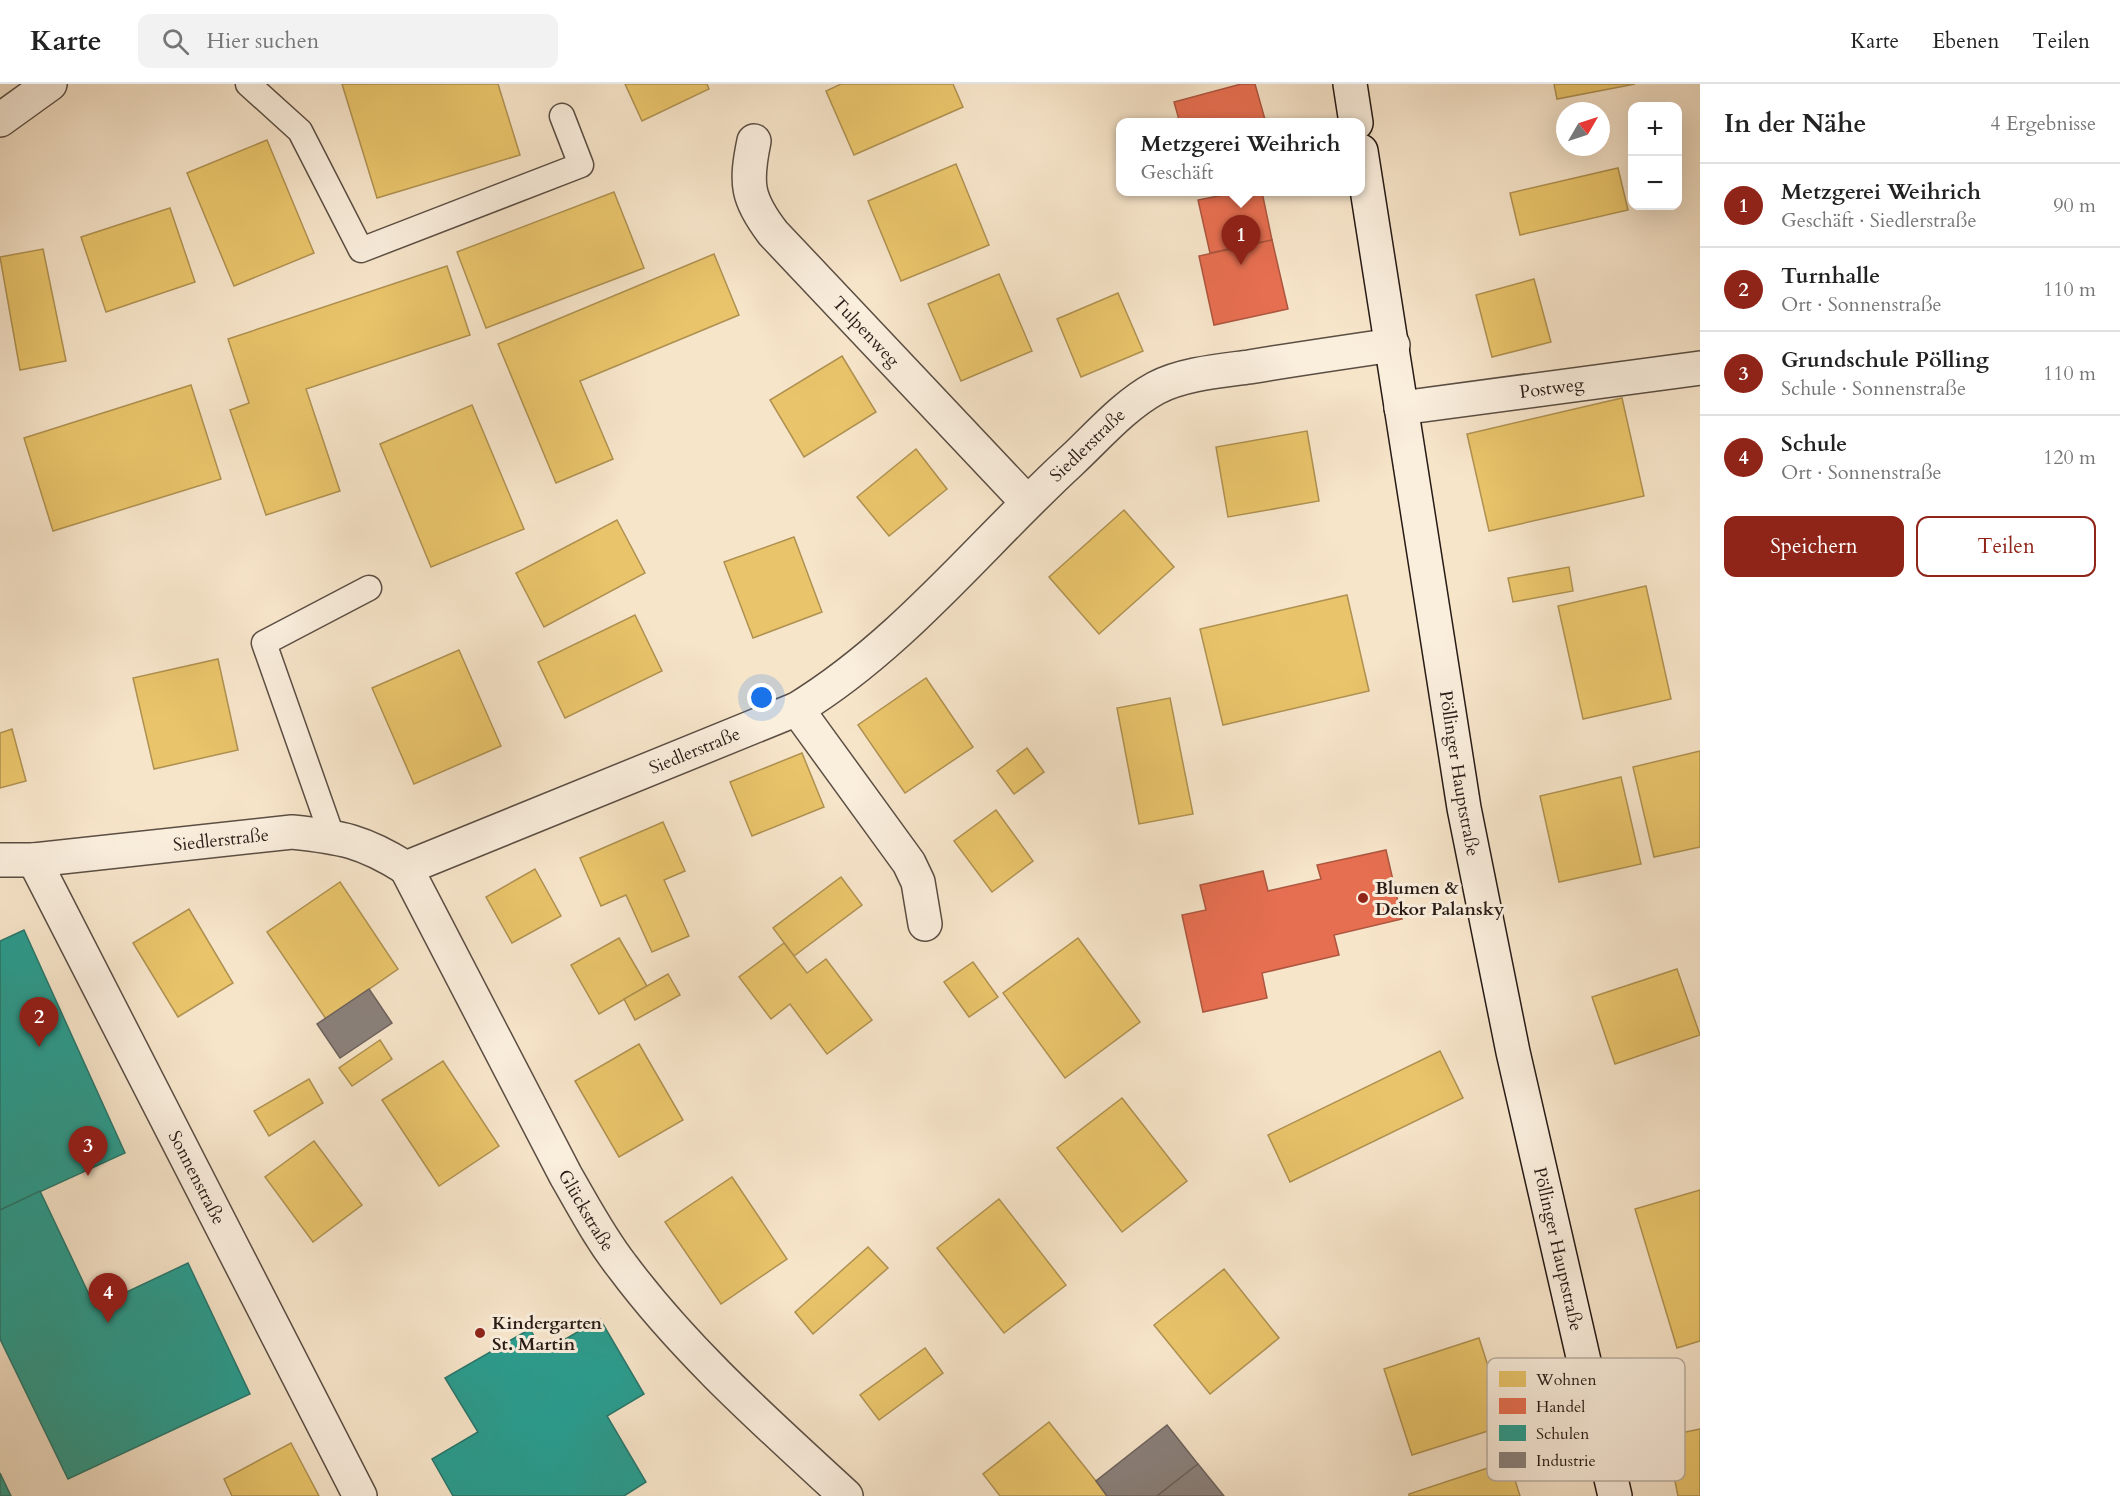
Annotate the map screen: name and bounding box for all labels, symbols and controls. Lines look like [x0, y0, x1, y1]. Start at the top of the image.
search box [138, 14, 558, 68]
text: Karte [30, 22, 102, 60]
icon: search [159, 25, 192, 58]
text: Hier suchen [207, 26, 319, 56]
text: Karte [1851, 27, 1899, 56]
text: Ebenen [1932, 27, 1999, 56]
text: Teilen [2032, 27, 2090, 56]
north arrow [1556, 102, 1610, 156]
map controls [1628, 102, 1682, 210]
button: + [1628, 102, 1682, 156]
text: In der Nähe [1724, 106, 1866, 141]
text: 4 Ergebnisse [1990, 110, 2096, 137]
popup [1116, 118, 1365, 196]
text: Metzgerei Weihrich [1141, 129, 1340, 159]
button: − [1628, 156, 1682, 210]
text: Geschäft [1141, 159, 1213, 186]
text: Metzgerei Weihrich [1781, 177, 1981, 207]
text: 1 [1738, 192, 1749, 219]
text: 90 m [2053, 192, 2096, 219]
text: Geschäft · Siedlerstraße [1781, 207, 1977, 234]
pin: 1 [1222, 216, 1260, 265]
text: Turnhalle [1781, 261, 1880, 291]
text: 2 [1738, 276, 1749, 303]
text: 110 m [2043, 276, 2096, 303]
street label: Tulpenweg [827, 291, 906, 373]
text: Ort · Sonnenstraße [1781, 291, 1942, 318]
text: Grundschule Pölling [1781, 345, 1989, 375]
text: 3 [1738, 360, 1749, 387]
text: 110 m [2043, 360, 2096, 387]
street label: Postweg [1518, 371, 1586, 405]
text: Schule · Sonnenstraße [1781, 375, 1966, 402]
street label: Siedlerstraße [1044, 403, 1131, 487]
text: Schule [1781, 429, 1847, 459]
text: 4 [1738, 444, 1749, 471]
text: 120 m [2043, 444, 2096, 471]
text: Ort · Sonnenstraße [1781, 459, 1942, 486]
button: Speichern [1724, 516, 1904, 577]
button: Teilen [1916, 516, 2096, 577]
your location [747, 683, 776, 712]
street label: Pöllinger Hauptstraße [1433, 689, 1486, 858]
street label: Siedlerstraße [645, 721, 744, 780]
street label: Siedlerstraße [172, 822, 270, 857]
place label: Blumen & Dekor Palansky [1375, 876, 1505, 922]
marker: Blumen & Dekor Palansky [1356, 891, 1370, 905]
pin: 2 [20, 998, 58, 1047]
pin: 3 [68, 1126, 107, 1176]
street label: Sonnenstraße [162, 1126, 231, 1229]
street label: Glückstraße [552, 1165, 620, 1257]
street label: Pöllinger Hauptstraße [1527, 1165, 1589, 1333]
pin: 4 [88, 1274, 128, 1323]
place label: Kindergarten St. Martin [492, 1311, 603, 1357]
marker: Kindergarten St. Martin [473, 1326, 487, 1340]
legend [1487, 1358, 1685, 1481]
text: Wohnen [1535, 1369, 1597, 1391]
text: Handel [1536, 1396, 1585, 1418]
text: Schulen [1536, 1423, 1589, 1445]
text: Industrie [1536, 1450, 1596, 1472]

